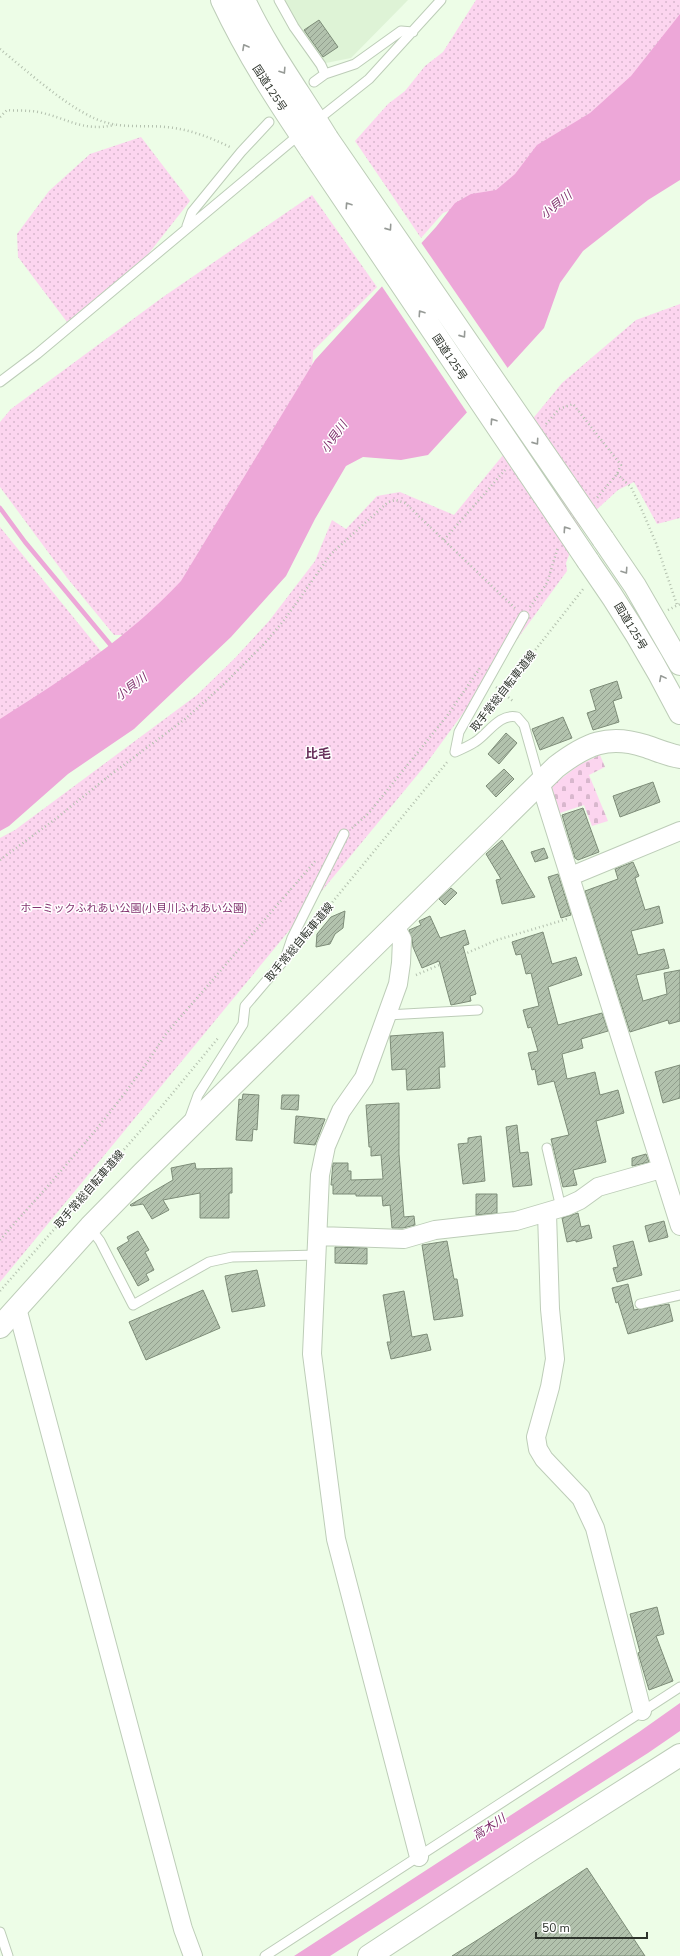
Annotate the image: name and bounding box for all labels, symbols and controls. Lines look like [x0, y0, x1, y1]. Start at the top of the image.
one-way arrow [243, 44, 250, 51]
street label: 国道125号 [249, 62, 290, 115]
one-way arrow [279, 66, 286, 73]
water label: 小貝川 [537, 186, 577, 223]
one-way arrow [345, 202, 353, 209]
one-way arrow [384, 223, 391, 230]
one-way arrow [418, 310, 426, 317]
one-way arrow [458, 330, 465, 337]
street label: 国道125号 [429, 331, 471, 383]
water label: 小貝川 [317, 416, 352, 456]
one-way arrow [491, 418, 498, 425]
one-way arrow [531, 437, 538, 444]
one-way arrow [563, 526, 571, 533]
one-way arrow [620, 567, 627, 574]
street label: 国道125号 [611, 600, 651, 653]
street label: 取手常総自転車道線 [467, 648, 540, 735]
water label: 小貝川 [112, 669, 152, 704]
one-way arrow [659, 675, 667, 682]
district label: 比毛 [305, 745, 331, 763]
street label: 取手常総自転車道線 [262, 900, 337, 985]
park label: ホーミックふれあい公園(小貝川ふれあい公園) [21, 901, 247, 916]
street label: 取手常総自転車道線 [51, 1147, 128, 1232]
water label: 高木川 [470, 1809, 510, 1844]
scale bar [536, 1914, 647, 1940]
text: 50 m [542, 1920, 570, 1936]

